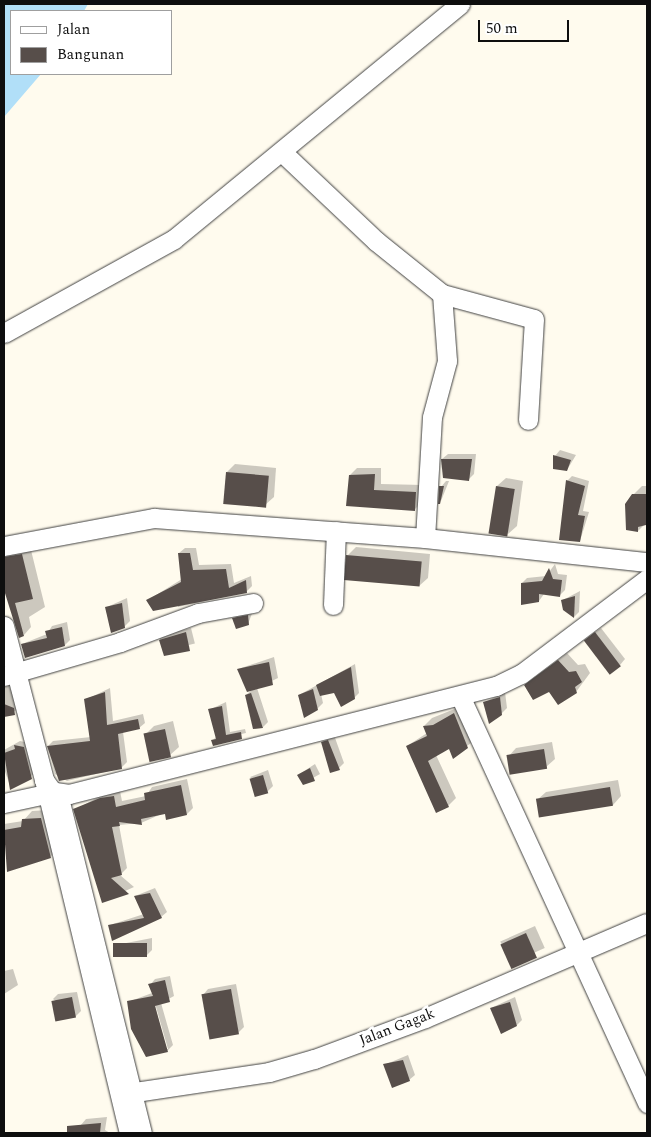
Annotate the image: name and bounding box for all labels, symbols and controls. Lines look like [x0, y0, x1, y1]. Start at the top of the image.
legend [10, 10, 172, 75]
scale bar [481, 10, 572, 42]
text: 50 m [486, 17, 518, 40]
text: Jalan [57, 18, 90, 41]
text: Bangunan [57, 43, 124, 66]
street label: Jalan Gagak [357, 1004, 437, 1050]

